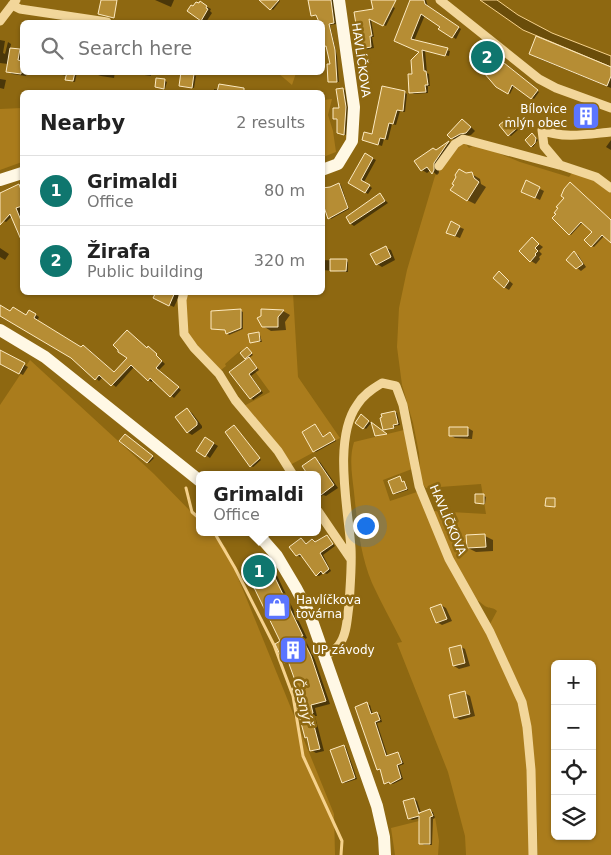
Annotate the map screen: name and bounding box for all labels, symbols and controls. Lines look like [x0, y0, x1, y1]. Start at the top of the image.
search box [20, 20, 325, 75]
street label: HAVLÍČKOVA [349, 22, 374, 99]
icon: search [38, 34, 66, 62]
text: Search here [78, 37, 192, 59]
pin: 2 [471, 38, 503, 76]
building icon: Bílovice mlýn obec [571, 101, 601, 131]
place label: Bílovice mlýn obec [505, 102, 567, 130]
text: Nearby [40, 111, 125, 135]
text: 2 results [236, 113, 305, 132]
text: Grimaldi [87, 170, 178, 192]
text: 1 [50, 181, 62, 200]
text: 80 m [264, 181, 305, 200]
text: Office [87, 192, 134, 211]
text: Žirafa [87, 240, 151, 262]
text: 2 [50, 251, 62, 270]
text: 320 m [254, 251, 305, 270]
text: Public building [87, 262, 204, 281]
popup [196, 471, 321, 536]
street label: HAVLÍČKOVA [427, 482, 470, 558]
text: Grimaldi [213, 483, 304, 505]
text: Office [213, 505, 260, 524]
your location [353, 513, 379, 539]
pin: 1 [243, 552, 275, 590]
shop icon: Havlíčkova továrna [262, 592, 292, 622]
place label: Havlíčkova továrna [296, 593, 361, 621]
building icon: UP závody [278, 635, 308, 665]
place label: UP závody [312, 643, 375, 657]
map controls [551, 660, 596, 840]
button: + [551, 660, 596, 705]
water label: Časnýř [290, 676, 318, 729]
button: − [551, 705, 596, 750]
button: locate [551, 750, 596, 795]
button: layers [551, 795, 596, 840]

